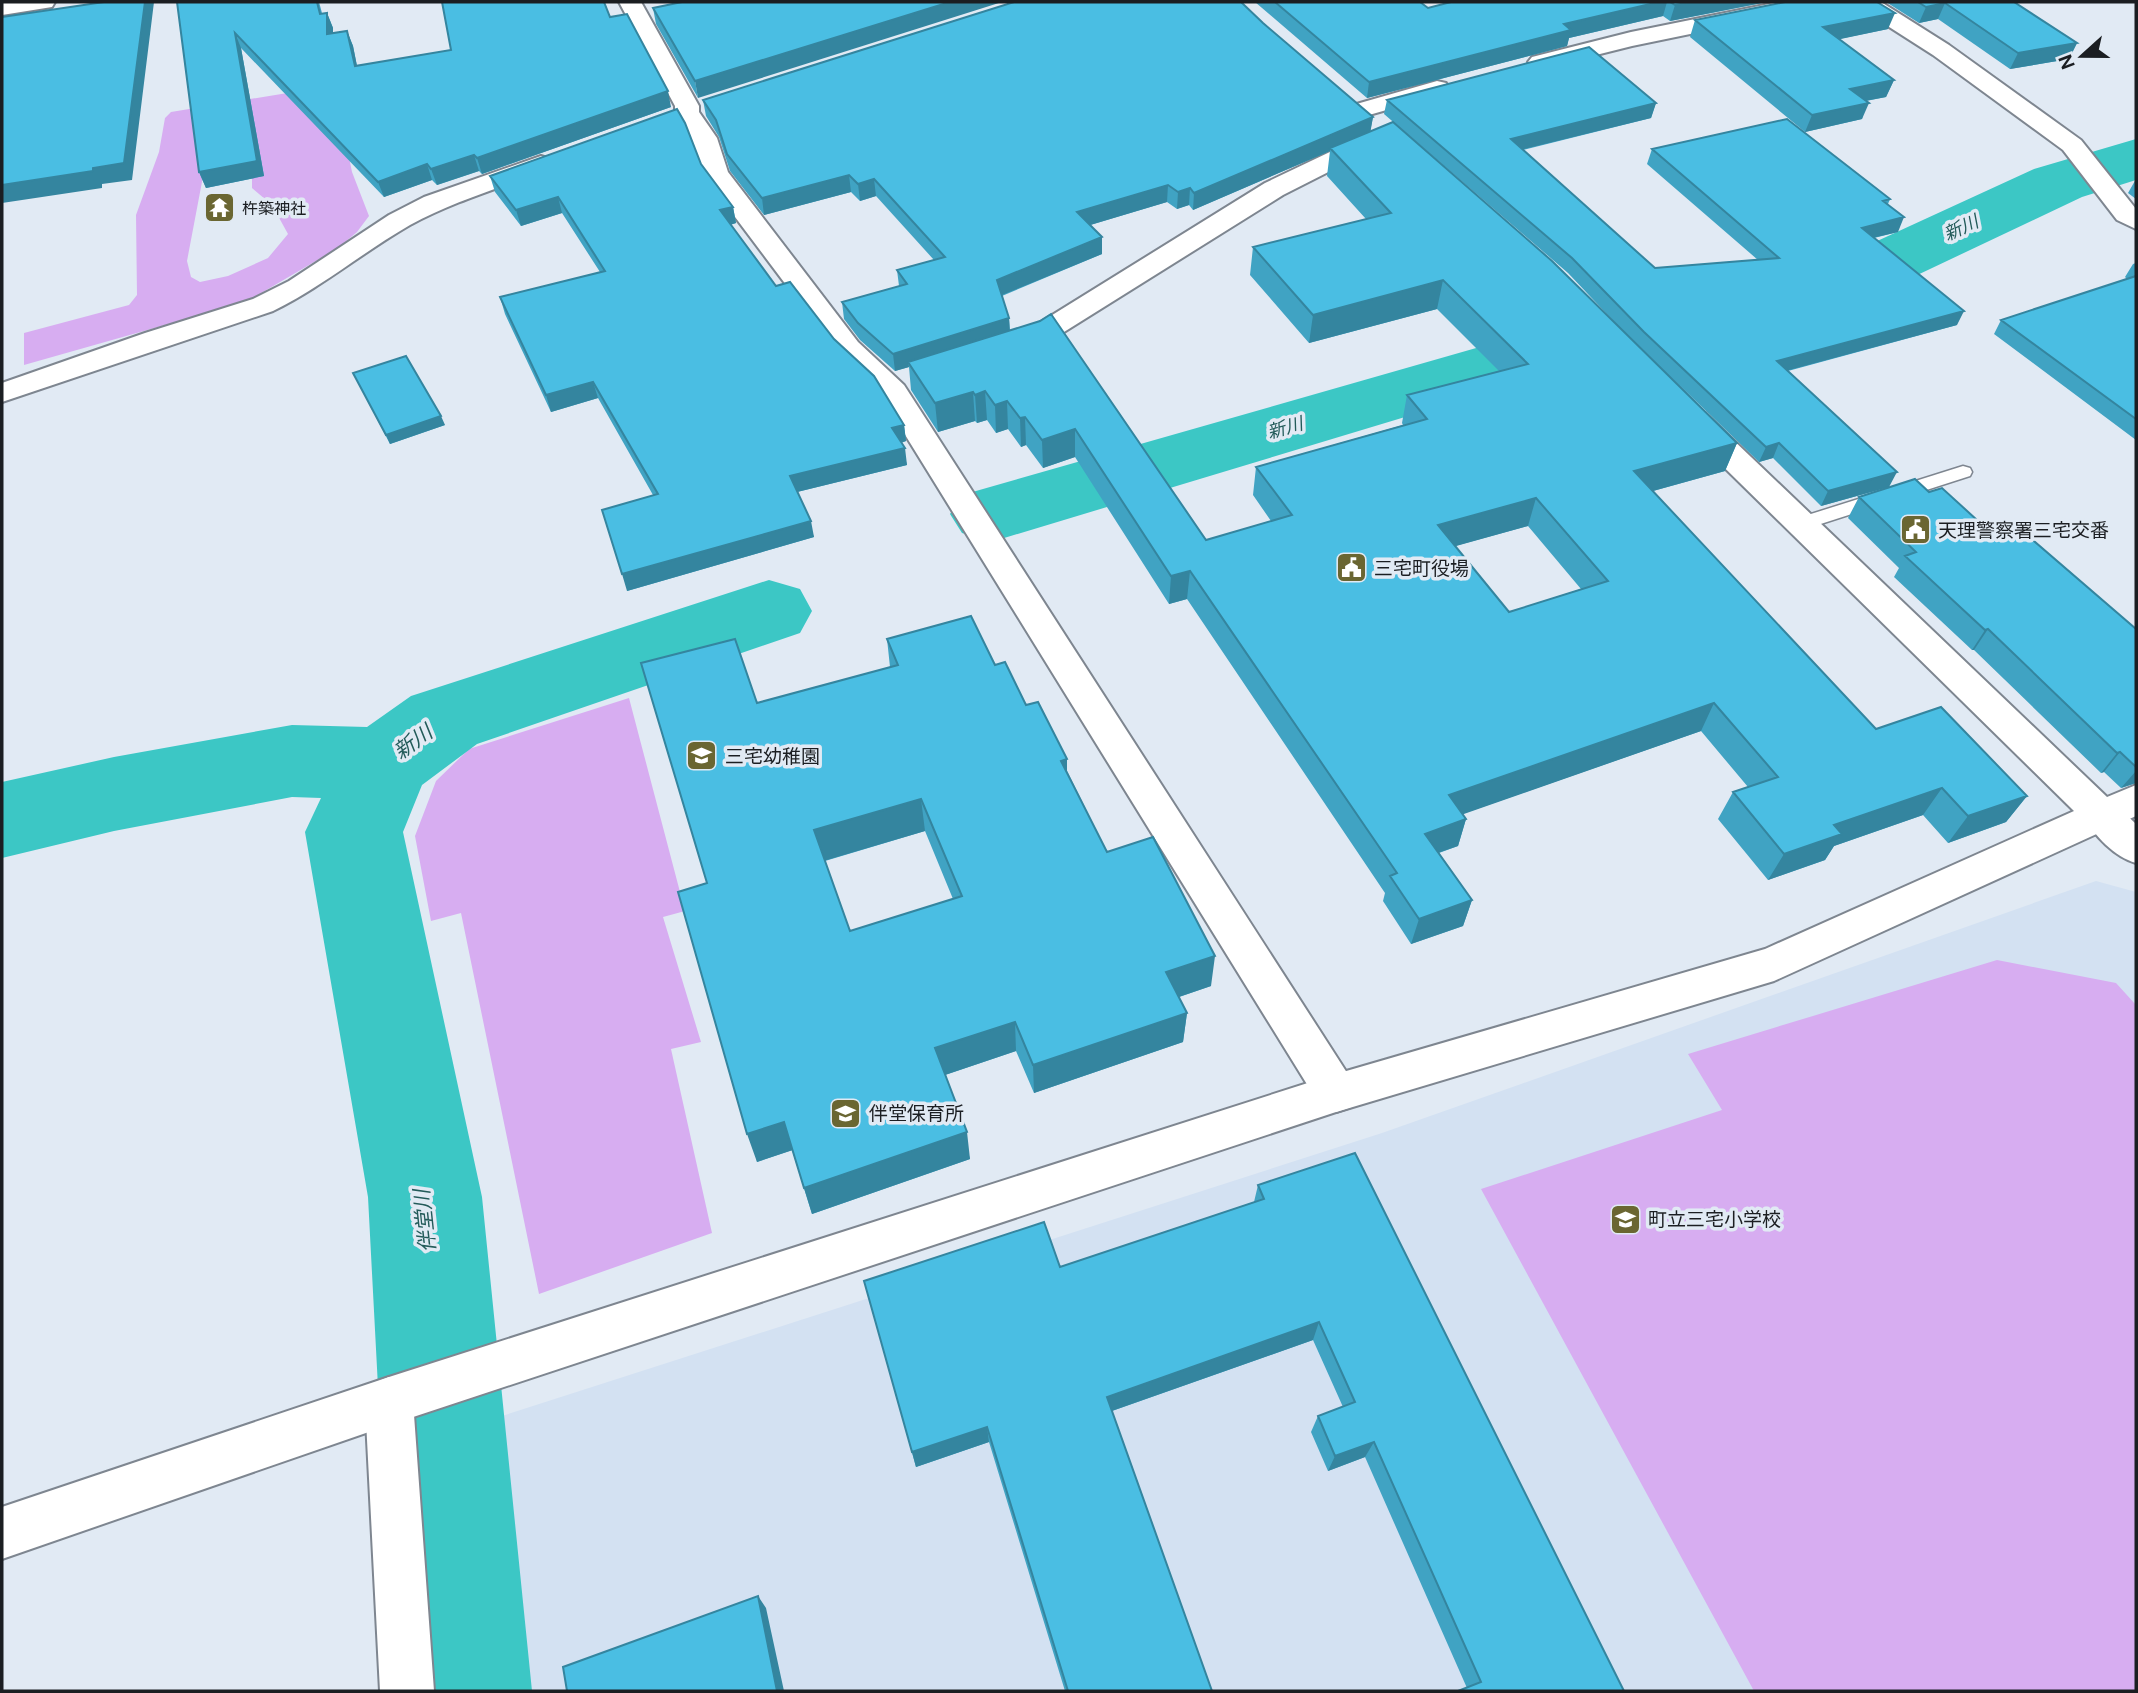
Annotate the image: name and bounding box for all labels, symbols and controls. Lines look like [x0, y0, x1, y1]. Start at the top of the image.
north arrow [2047, 21, 2117, 91]
text: N [2052, 51, 2081, 73]
temple icon: 杵築神社 [202, 191, 236, 225]
place label: 杵築神社 [242, 198, 306, 219]
water label: 新川 [1940, 209, 1984, 246]
water label: 新川 [1264, 411, 1308, 444]
public building icon: 天理警察署三宅交番 [1898, 513, 1932, 547]
place label: 天理警察署三宅交番 [1938, 518, 2109, 543]
public building icon: 三宅町役場 [1334, 551, 1368, 585]
place label: 三宅町役場 [1374, 556, 1469, 581]
water label: 新川 [388, 717, 440, 766]
school or university icon: 三宅幼稚園 [685, 739, 719, 773]
place label: 三宅幼稚園 [725, 744, 820, 769]
school or university icon: 伴堂保育所 [829, 1096, 863, 1130]
place label: 伴堂保育所 [869, 1101, 964, 1126]
water label: 伴堂川 [408, 1186, 442, 1254]
school or university icon: 町立三宅小学校 [1608, 1202, 1642, 1236]
place label: 町立三宅小学校 [1648, 1207, 1781, 1232]

